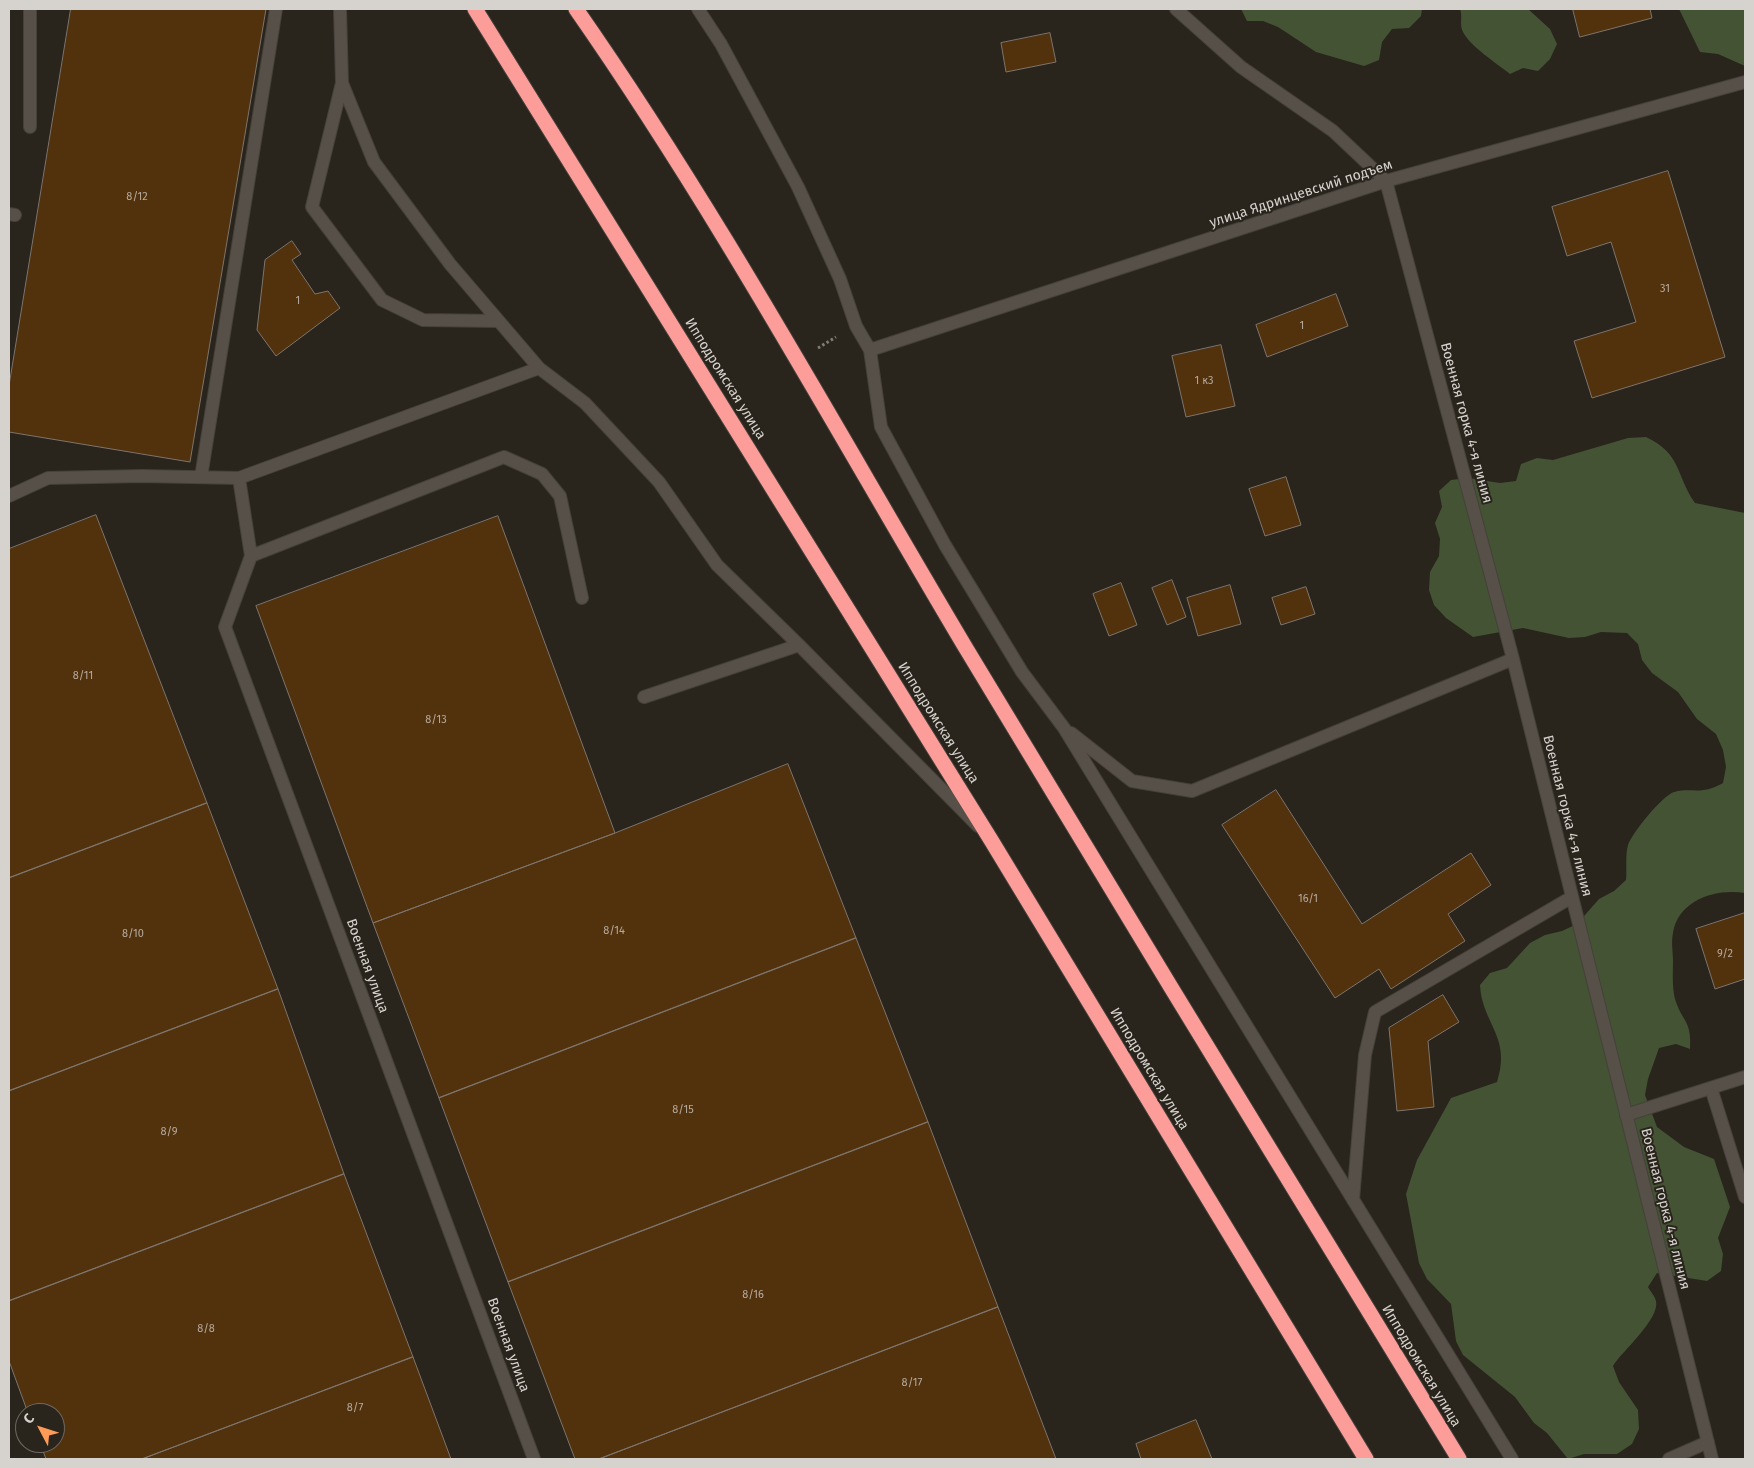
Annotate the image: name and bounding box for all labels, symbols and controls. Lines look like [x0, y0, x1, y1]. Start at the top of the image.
street label: улица Ядринцевский подъем [1207, 156, 1395, 232]
house number: 8/12 [126, 190, 148, 204]
house number: 31 [1660, 282, 1670, 296]
house number: 1 [296, 294, 300, 308]
street label: Ипподромская улица [681, 315, 769, 443]
house number: 1 [1300, 319, 1304, 333]
street label: Военная горка 4-я линия [1436, 341, 1496, 505]
house number: 1 к3 [1195, 374, 1213, 388]
street label: Ипподромская улица [894, 659, 982, 787]
house number: 8/11 [73, 669, 93, 683]
house number: 8/13 [425, 713, 447, 727]
street label: Военная горка 4-я линия [1539, 734, 1595, 898]
house number: 16/1 [1298, 892, 1318, 906]
street label: Военная улица [342, 917, 392, 1015]
house number: 8/14 [603, 924, 625, 938]
house number: 8/10 [122, 927, 144, 941]
house number: 9/2 [1717, 947, 1733, 961]
street label: Ипподромская улица [1106, 1005, 1192, 1133]
house number: 8/15 [672, 1103, 694, 1117]
house number: 8/9 [160, 1125, 178, 1139]
street label: Военная горка 4-я линия [1637, 1127, 1693, 1291]
house number: 8/16 [742, 1288, 764, 1302]
street label: Военная улица [483, 1296, 533, 1394]
street label: Ипподромская улица [1378, 1302, 1464, 1430]
house number: 8/8 [197, 1322, 215, 1336]
house number: 8/17 [902, 1376, 922, 1390]
house number: 8/7 [347, 1401, 363, 1415]
north arrow [15, 1403, 65, 1453]
text: С [20, 1410, 38, 1427]

